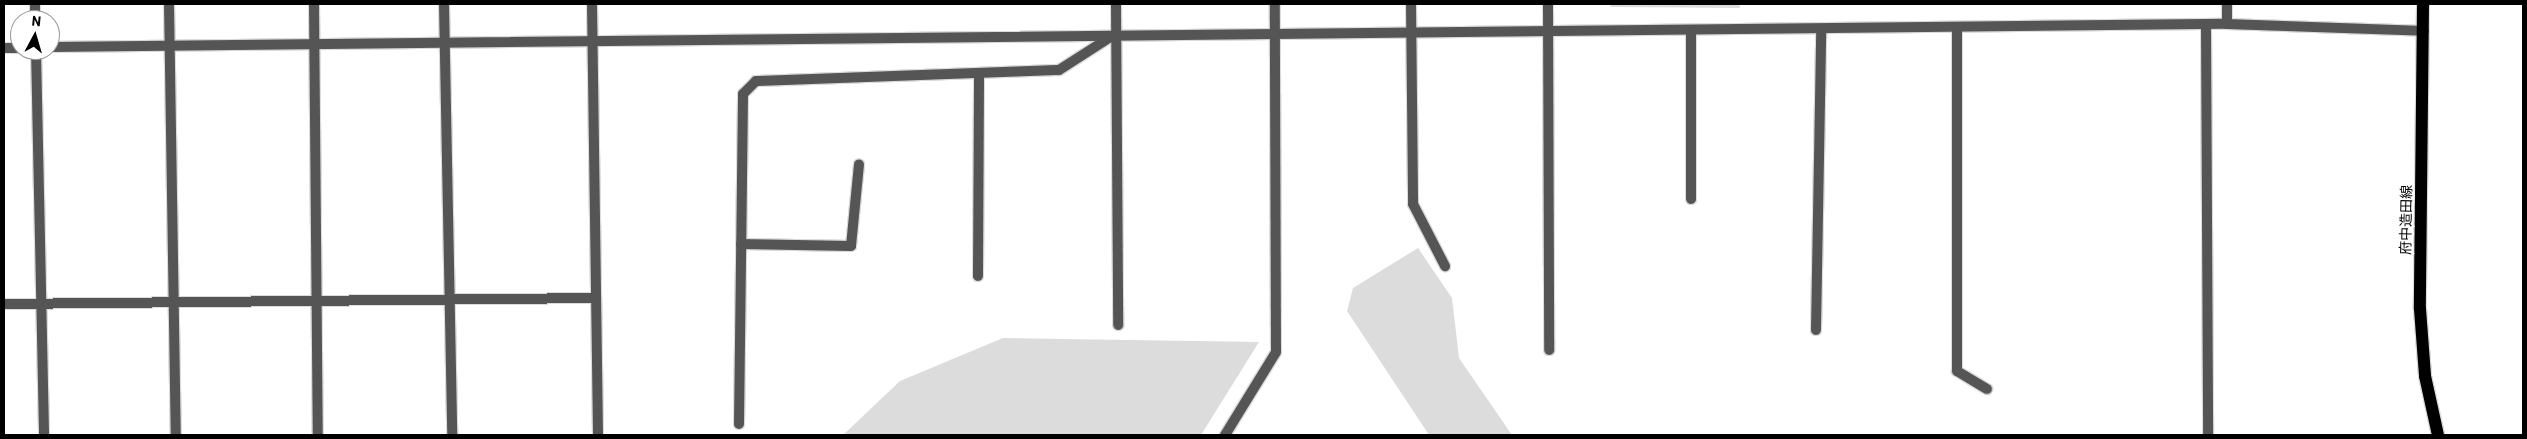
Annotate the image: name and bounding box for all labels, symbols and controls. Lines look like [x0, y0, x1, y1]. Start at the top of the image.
north arrow [10, 10, 60, 60]
text: N [31, 12, 42, 30]
street label: 府中造田線 [2397, 185, 2415, 255]

